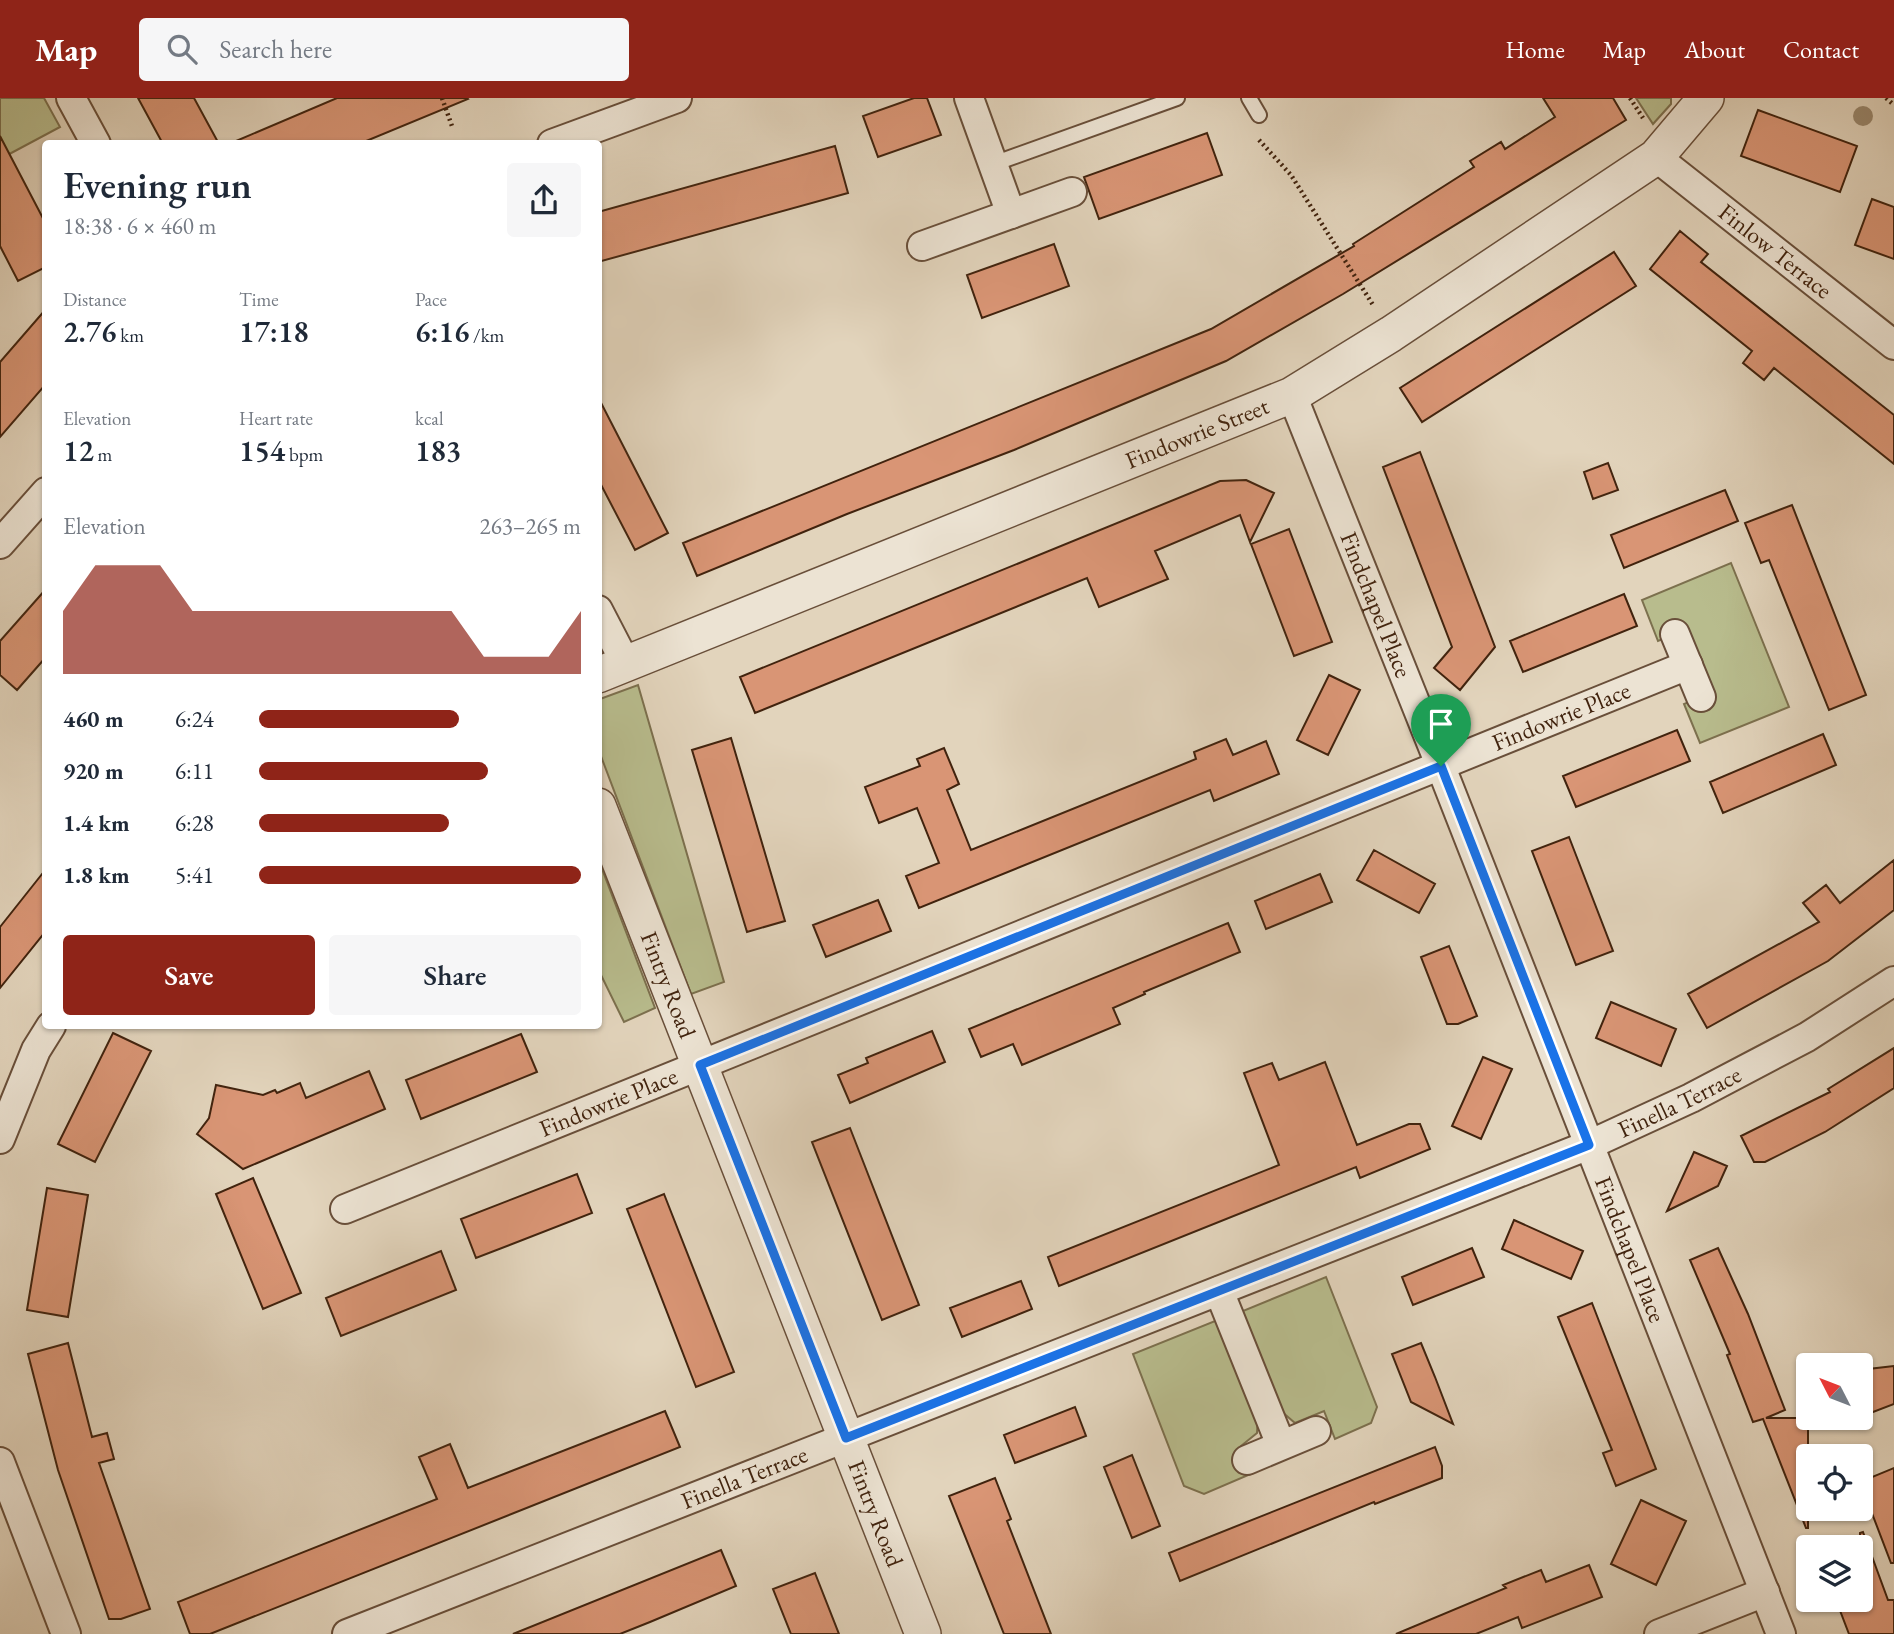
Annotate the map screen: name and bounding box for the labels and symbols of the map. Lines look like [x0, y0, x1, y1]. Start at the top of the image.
street label: Finlow Terrace [1712, 196, 1839, 305]
street label: Findowrie Street [1121, 390, 1274, 476]
street label: Findchapel Place [1333, 527, 1420, 682]
street label: Findowrie Place [1487, 674, 1634, 758]
pin [1411, 694, 1471, 766]
street label: Fintry Road [634, 927, 704, 1043]
street label: Finella Terrace [1613, 1058, 1746, 1145]
street label: Findowrie Place [534, 1060, 682, 1144]
street label: Findchapel Place [1588, 1172, 1673, 1327]
north arrow [1796, 1353, 1872, 1430]
street label: Finella Terrace [676, 1438, 812, 1516]
street label: Fintry Road [841, 1455, 911, 1572]

